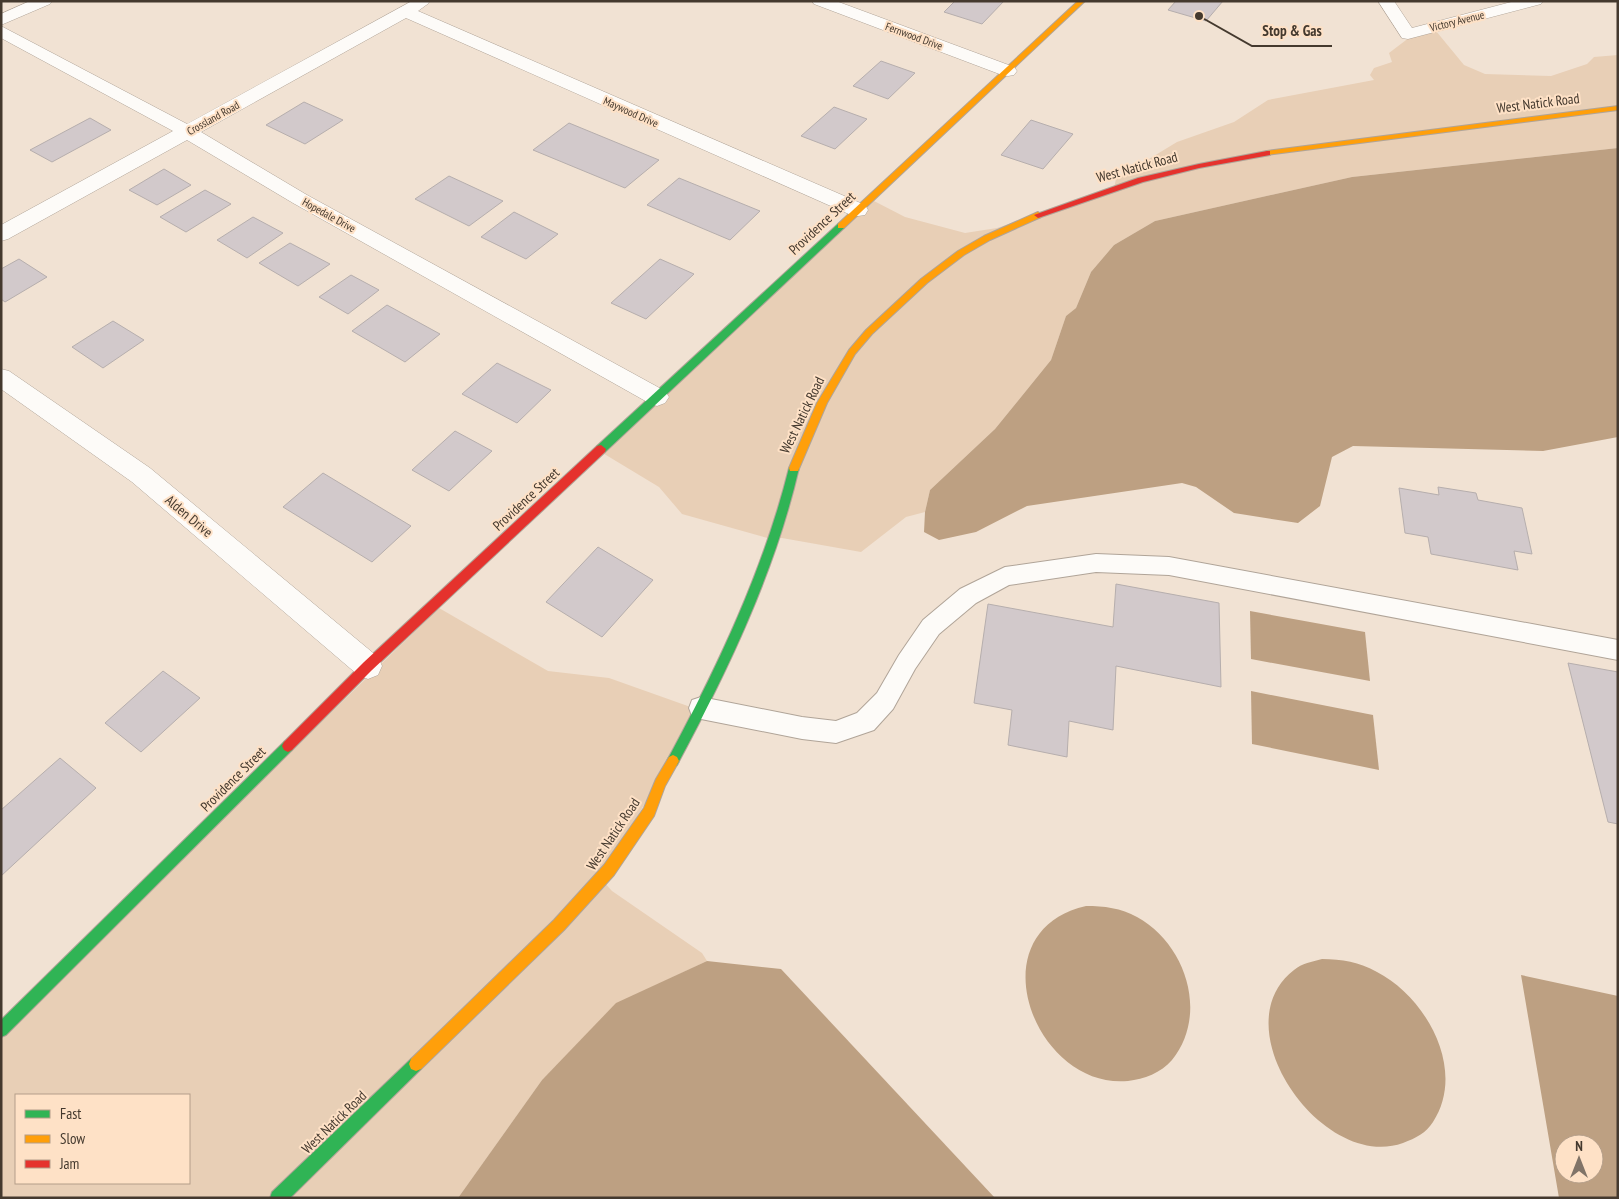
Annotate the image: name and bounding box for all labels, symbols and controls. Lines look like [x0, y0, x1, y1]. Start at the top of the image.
street label: Victory Avenue [1427, 7, 1486, 35]
callout: Stop & Gas [1252, 16, 1332, 46]
street label: Fernwood Drive [883, 19, 945, 53]
text: Stop & Gas [1262, 21, 1322, 40]
street label: West Natick Road [1496, 89, 1580, 117]
street label: Maywood Drive [601, 94, 661, 131]
street label: Crossland Road [184, 98, 242, 138]
street label: West Natick Road [1094, 148, 1180, 186]
street label: Providence Street [785, 187, 859, 258]
street label: Hopedale Drive [300, 195, 358, 236]
street label: West Natick Road [776, 374, 828, 456]
street label: Providence Street [489, 463, 563, 534]
street label: Alden Drive [162, 491, 217, 541]
street label: Providence Street [197, 743, 269, 815]
street label: West Natick Road [582, 794, 644, 874]
street label: West Natick Road [298, 1087, 370, 1157]
legend [15, 1094, 190, 1184]
text: Fast [60, 1104, 81, 1123]
text: Slow [60, 1129, 85, 1148]
north arrow [1554, 1134, 1604, 1184]
text: N [1575, 1137, 1583, 1155]
text: Jam [59, 1154, 79, 1173]

